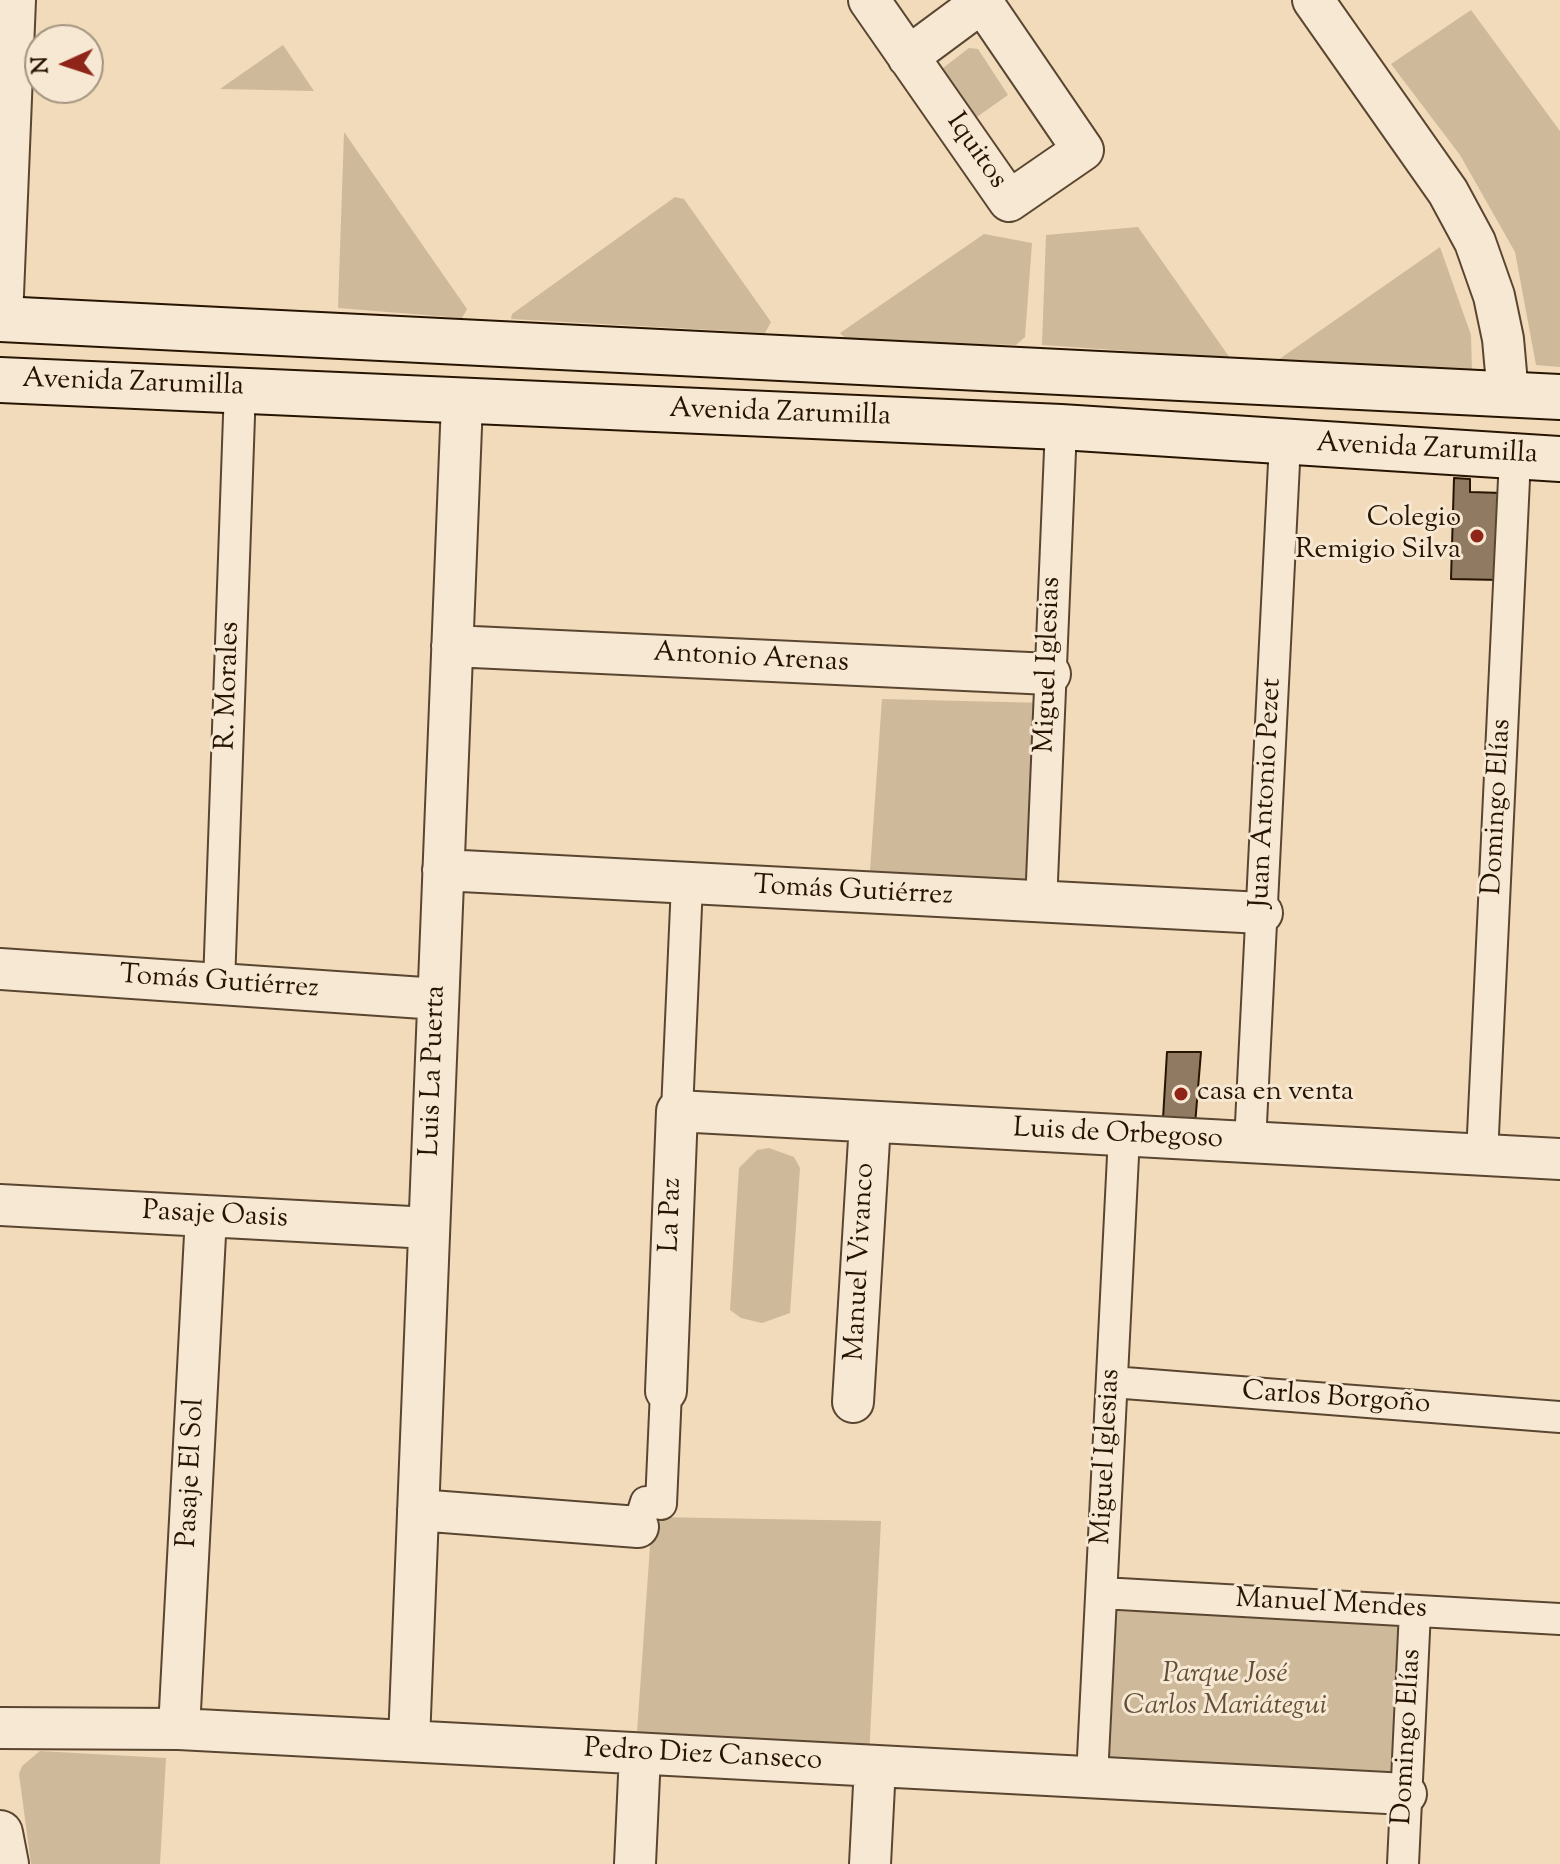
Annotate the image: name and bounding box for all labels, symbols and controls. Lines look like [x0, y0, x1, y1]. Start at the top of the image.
north arrow [24, 24, 104, 104]
text: N [26, 56, 58, 75]
street label: Iquitos [937, 108, 1013, 196]
street label: Avenida Zarumilla [22, 364, 244, 406]
street label: Avenida Zarumilla [669, 394, 891, 436]
street label: Avenida Zarumilla [1315, 428, 1539, 474]
place label: Colegio Remigio Silva [1295, 503, 1461, 569]
marker: Colegio Remigio Silva [1468, 527, 1486, 545]
street label: Miguel Iglesias [1030, 576, 1070, 754]
street label: R. Morales [211, 621, 249, 751]
street label: Antonio Arenas [652, 638, 850, 682]
street label: Juan Antonio Pezet [1245, 677, 1291, 909]
street label: Domingo Elías [1478, 718, 1520, 896]
street label: Tomás Gutiérrez [752, 871, 954, 915]
street label: Tomás Gutiérrez [118, 960, 320, 1008]
street label: Luis La Puerta [415, 985, 455, 1157]
place label: casa en venta [1197, 1077, 1354, 1111]
marker: casa en venta [1172, 1085, 1190, 1103]
street label: Luis de Orbegoso [1012, 1114, 1224, 1158]
street label: Manuel Vivanco [840, 1162, 884, 1362]
street label: La Paz [655, 1177, 691, 1253]
street label: Pasaje Oasis [141, 1196, 289, 1238]
street label: Miguel Iglesias [1087, 1368, 1129, 1546]
street label: Carlos Borgoño [1241, 1377, 1431, 1423]
street label: Pasaje El Sol [172, 1398, 214, 1548]
street label: Manuel Mendes [1234, 1584, 1428, 1628]
street label: Domingo Elías [1388, 1648, 1430, 1826]
park label: Parque José Carlos Mariátegui [1123, 1659, 1327, 1725]
street label: Pedro Diez Canseco [583, 1734, 823, 1780]

